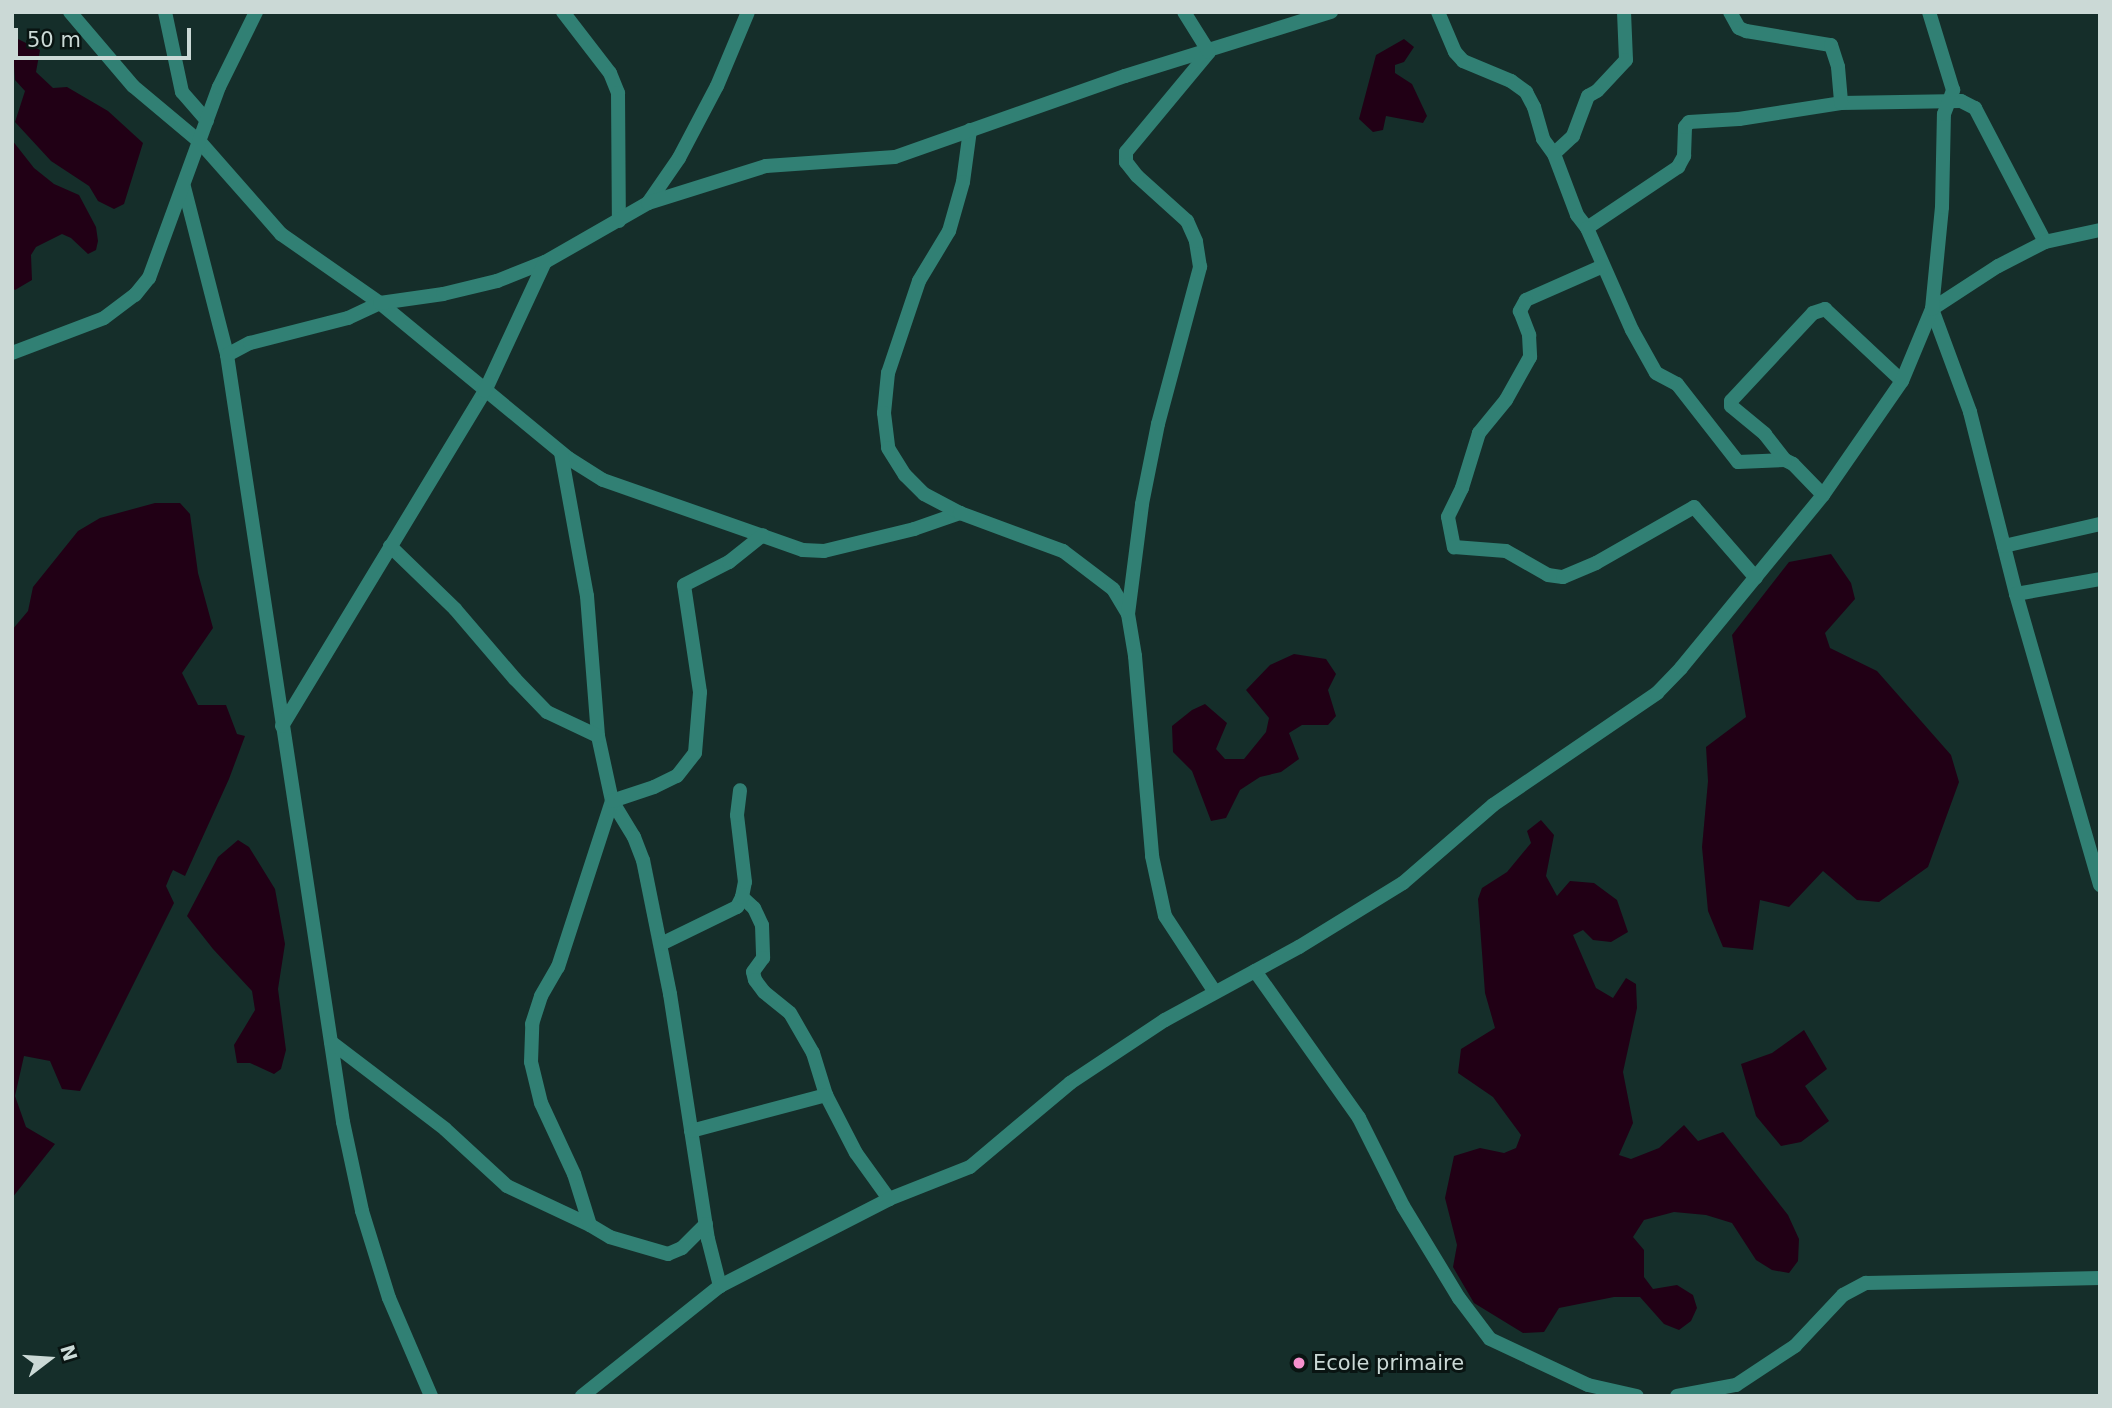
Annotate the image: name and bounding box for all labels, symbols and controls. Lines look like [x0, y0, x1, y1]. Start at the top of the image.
scale bar [18, 14, 194, 58]
text: 50 m [27, 28, 81, 52]
north arrow [14, 1324, 84, 1394]
text: N [56, 1342, 82, 1364]
place label: Ecole primaire [1313, 1350, 1464, 1376]
marker: Ecole primaire [1291, 1355, 1307, 1371]

